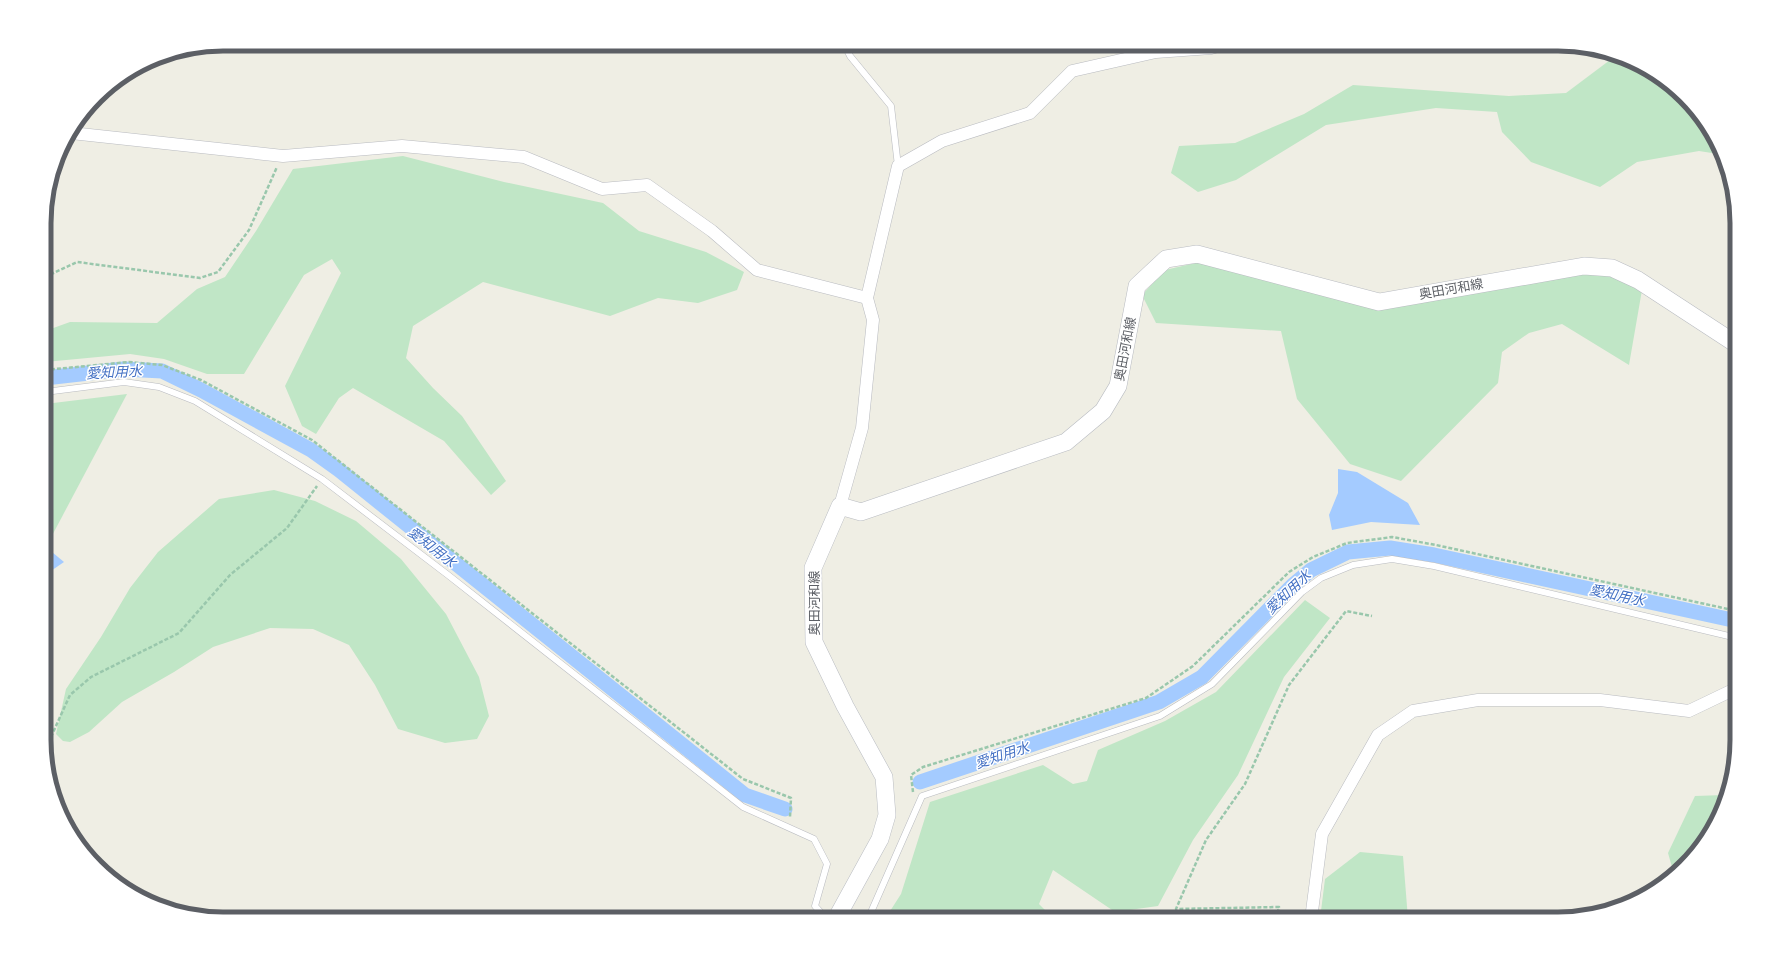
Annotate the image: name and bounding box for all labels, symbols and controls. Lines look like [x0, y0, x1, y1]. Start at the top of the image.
street label: 奥田河和線 [1418, 275, 1484, 303]
street label: 奥田河和線 [1110, 315, 1140, 383]
water label: 愛知用水 [86, 361, 144, 382]
water label: 愛知用水 [404, 523, 461, 573]
water label: 愛知用水 [1261, 565, 1316, 618]
street label: 奥田河和線 [806, 570, 823, 636]
water label: 愛知用水 [1588, 580, 1648, 610]
water label: 愛知用水 [973, 737, 1033, 772]

